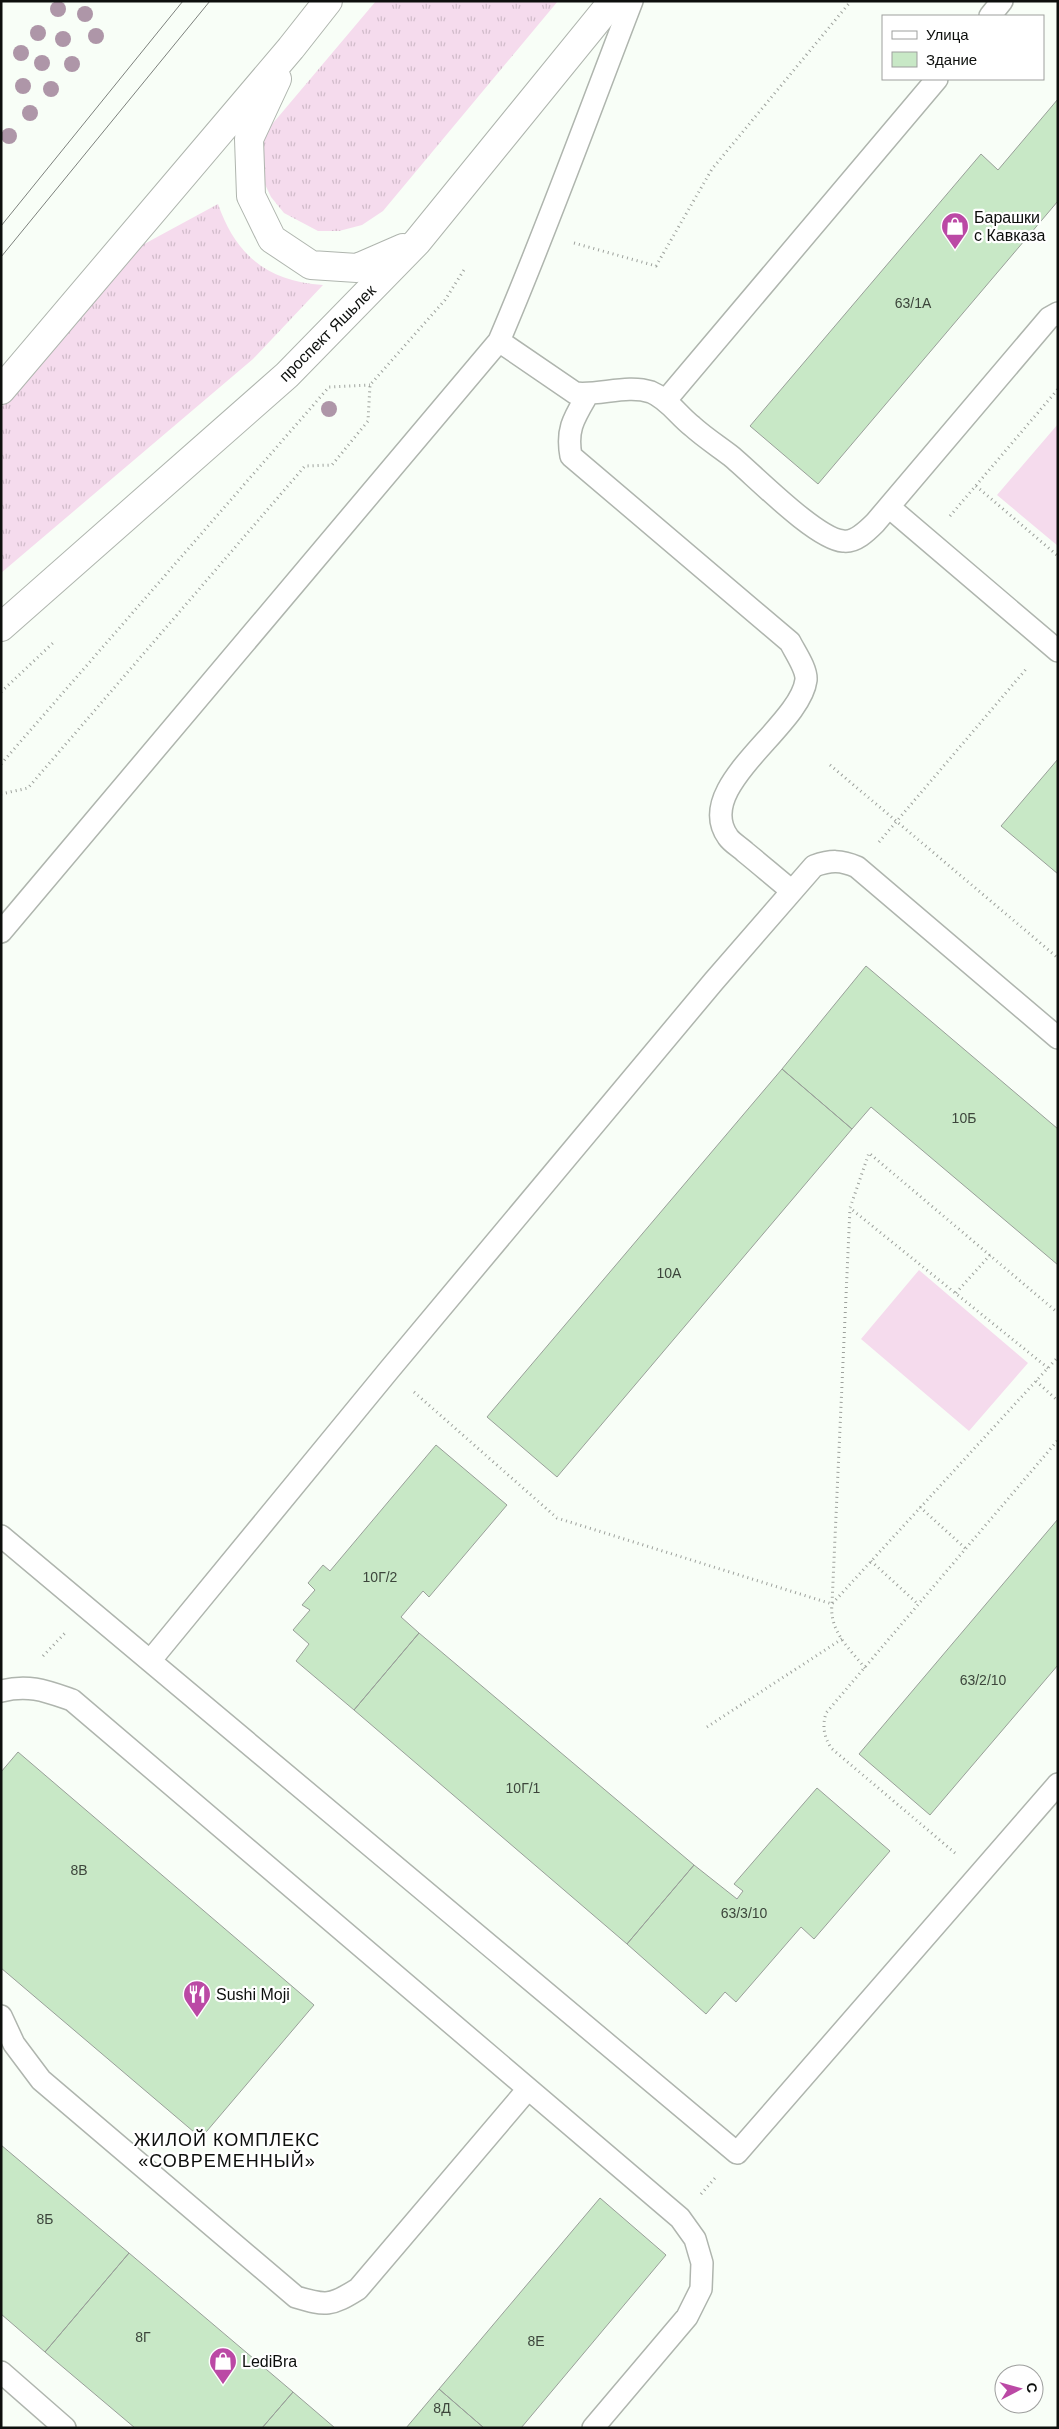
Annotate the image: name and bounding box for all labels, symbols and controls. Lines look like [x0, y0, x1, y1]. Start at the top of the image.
legend [882, 15, 1044, 80]
text: Улица [926, 26, 969, 43]
text: Здание [926, 51, 977, 68]
place label: Барашки с Кавказа [974, 209, 1046, 244]
shop icon: Барашки с Кавказа [940, 211, 970, 250]
street label: проспект Яшьлек [276, 281, 380, 385]
house number: 63/1А [895, 295, 932, 311]
house number: 10Б [952, 1110, 976, 1126]
house number: 10А [657, 1265, 682, 1281]
house number: 10Г/2 [363, 1569, 398, 1585]
house number: 63/2/10 [960, 1672, 1007, 1688]
house number: 10Г/1 [506, 1780, 541, 1796]
house number: 8В [70, 1862, 88, 1878]
house number: 63/3/10 [721, 1905, 768, 1921]
restaurant icon: Sushi Moji [182, 1979, 212, 2018]
place label: Sushi Moji [216, 1986, 290, 2003]
district label: ЖИЛОЙ КОМПЛЕКС «СОВРЕМЕННЫЙ» [134, 2129, 320, 2171]
house number: 8Б [37, 2211, 53, 2227]
house number: 8Г [135, 2329, 151, 2345]
house number: 8Е [527, 2333, 545, 2349]
shop icon: LediBra [208, 2346, 238, 2385]
place label: LediBra [242, 2353, 297, 2370]
north arrow [994, 2364, 1044, 2414]
text: С [1023, 2382, 1040, 2394]
house number: 8Д [433, 2400, 451, 2416]

